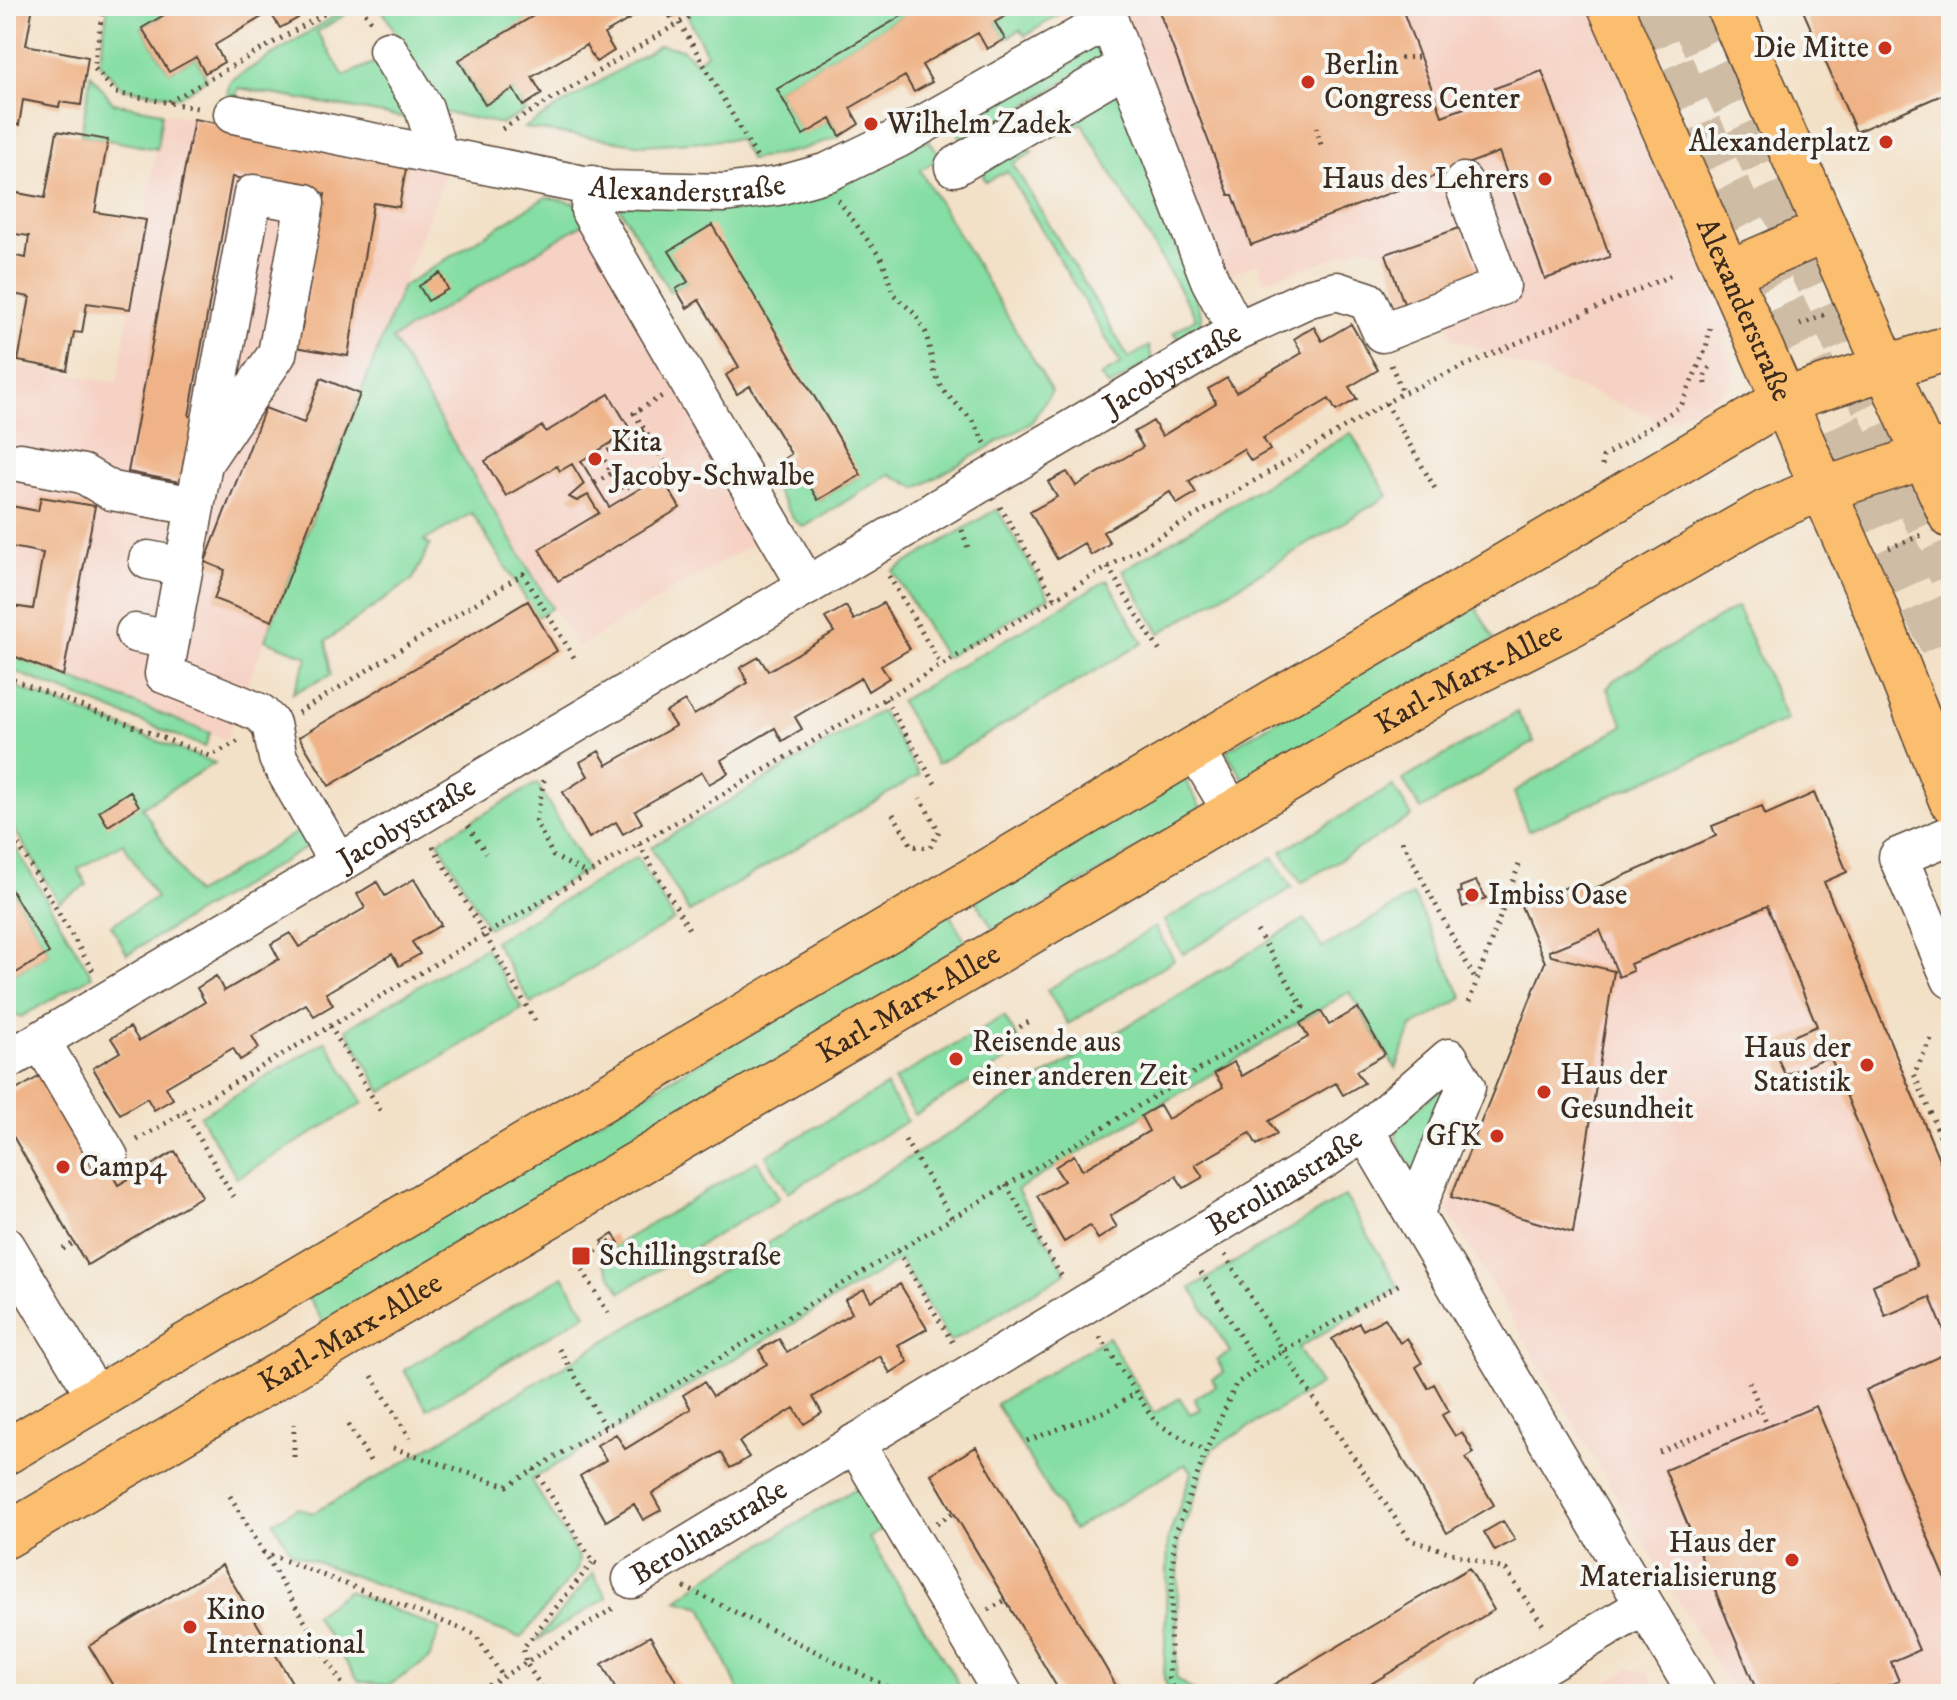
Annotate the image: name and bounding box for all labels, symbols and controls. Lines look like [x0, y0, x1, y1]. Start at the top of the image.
place label: Die Mitte [1753, 30, 1869, 67]
marker: Die Mitte [1876, 39, 1894, 57]
place label: Berlin Congress Center [1324, 47, 1520, 118]
marker: Berlin Congress Center [1299, 73, 1317, 91]
place label: Wilhelm Zadek [886, 106, 1072, 143]
marker: Wilhelm Zadek [862, 115, 880, 133]
place label: Alexanderplatz [1689, 124, 1870, 161]
marker: Alexanderplatz [1877, 133, 1895, 151]
place label: Haus des Lehrers [1322, 161, 1529, 198]
street label: Alexanderstraße [586, 166, 790, 212]
marker: Haus des Lehrers [1536, 170, 1554, 188]
street label: Alexanderstraße [1687, 213, 1801, 407]
street label: Jacobystraße [1094, 314, 1248, 426]
place label: Kita Jacoby-Schwalbe [608, 424, 815, 495]
marker: Kita Jacoby-Schwalbe [586, 450, 604, 468]
street label: Karl-Marx-Allee [1369, 613, 1568, 743]
street label: Jacobystraße [329, 768, 483, 880]
place label: Imbiss Oase [1488, 877, 1628, 914]
marker: Imbiss Oase [1463, 886, 1481, 904]
street label: Karl-Marx-Allee [811, 935, 1007, 1072]
place label: Reisende aus einer anderen Zeit [972, 1024, 1188, 1095]
place label: Haus der Statistik [1744, 1030, 1851, 1101]
marker: Reisende aus einer anderen Zeit [947, 1050, 965, 1068]
marker: Haus der Statistik [1858, 1056, 1876, 1074]
place label: Haus der Gesundheit [1560, 1057, 1694, 1128]
marker: Haus der Gesundheit [1535, 1083, 1553, 1101]
place label: GfK [1426, 1118, 1481, 1155]
street label: Berolinastraße [1200, 1120, 1370, 1244]
marker: GfK [1488, 1127, 1506, 1145]
place label: Camp4 [79, 1149, 167, 1186]
marker: Camp4 [54, 1158, 72, 1176]
place label: Schillingstraße [599, 1238, 781, 1275]
marker: Schillingstraße [570, 1245, 592, 1267]
street label: Karl-Marx-Allee [252, 1265, 449, 1401]
street label: Berolinastraße [624, 1471, 794, 1594]
place label: Haus der Materialisierung [1579, 1525, 1776, 1596]
marker: Haus der Materialisierung [1783, 1551, 1801, 1569]
place label: Kino International [206, 1592, 365, 1663]
marker: Kino International [181, 1618, 199, 1636]

